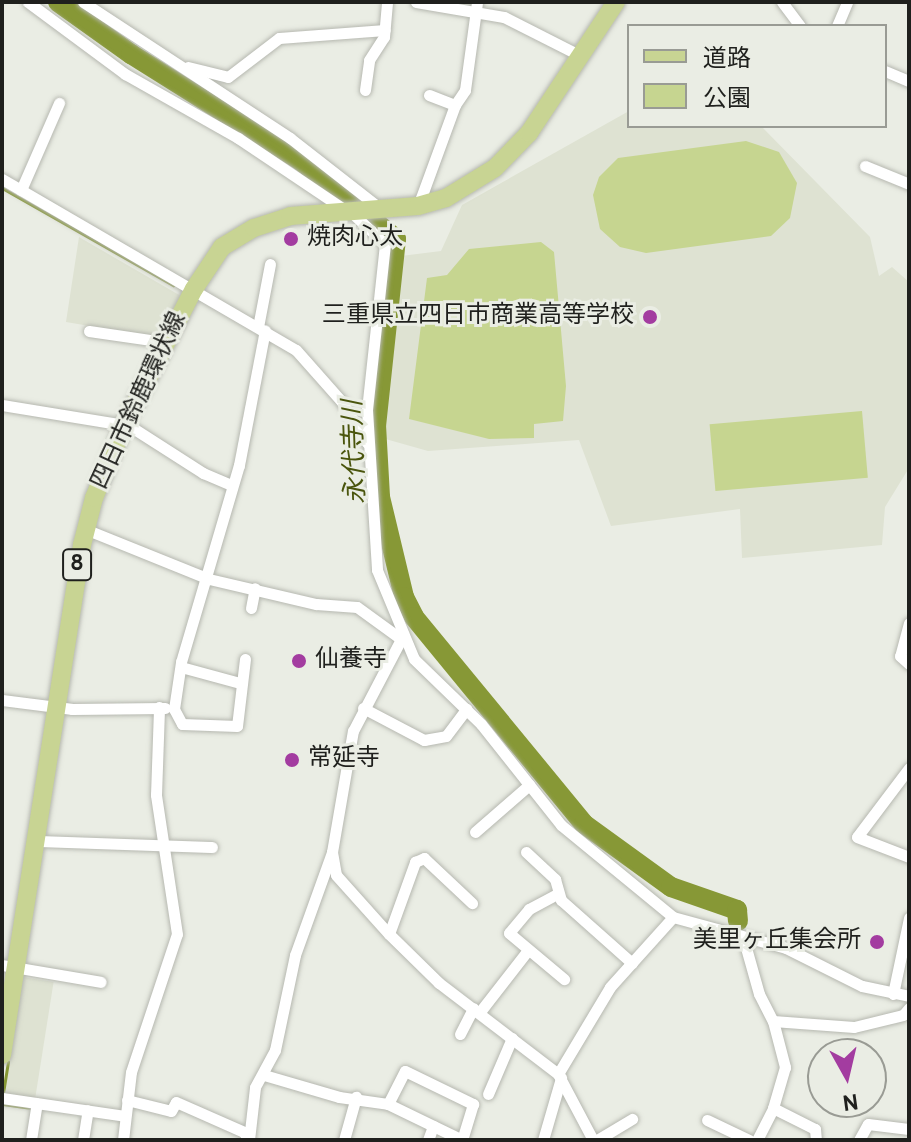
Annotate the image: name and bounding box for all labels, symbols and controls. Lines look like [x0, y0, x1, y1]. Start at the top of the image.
legend [627, 24, 887, 128]
text: 道路 [703, 45, 751, 75]
text: 公園 [703, 85, 751, 115]
place label: 焼肉心太 [307, 225, 403, 253]
marker: 焼肉心太 [282, 230, 300, 248]
place label: 三重県立四日市商業高等学校 [322, 303, 634, 331]
street label: 四日市鈴鹿環状線 [86, 308, 194, 494]
marker: 三重県立四日市商業高等学校 [641, 308, 659, 326]
water label: 永代寺川 [339, 399, 373, 505]
road number: 8 [61, 547, 93, 583]
place label: 仙養寺 [315, 647, 387, 675]
marker: 仙養寺 [290, 652, 308, 670]
place label: 常延寺 [308, 746, 380, 774]
marker: 常延寺 [283, 751, 301, 769]
place label: 美里ヶ丘集会所 [693, 928, 861, 956]
marker: 美里ヶ丘集会所 [868, 933, 886, 951]
north arrow [807, 1038, 887, 1118]
text: N [840, 1086, 860, 1115]

